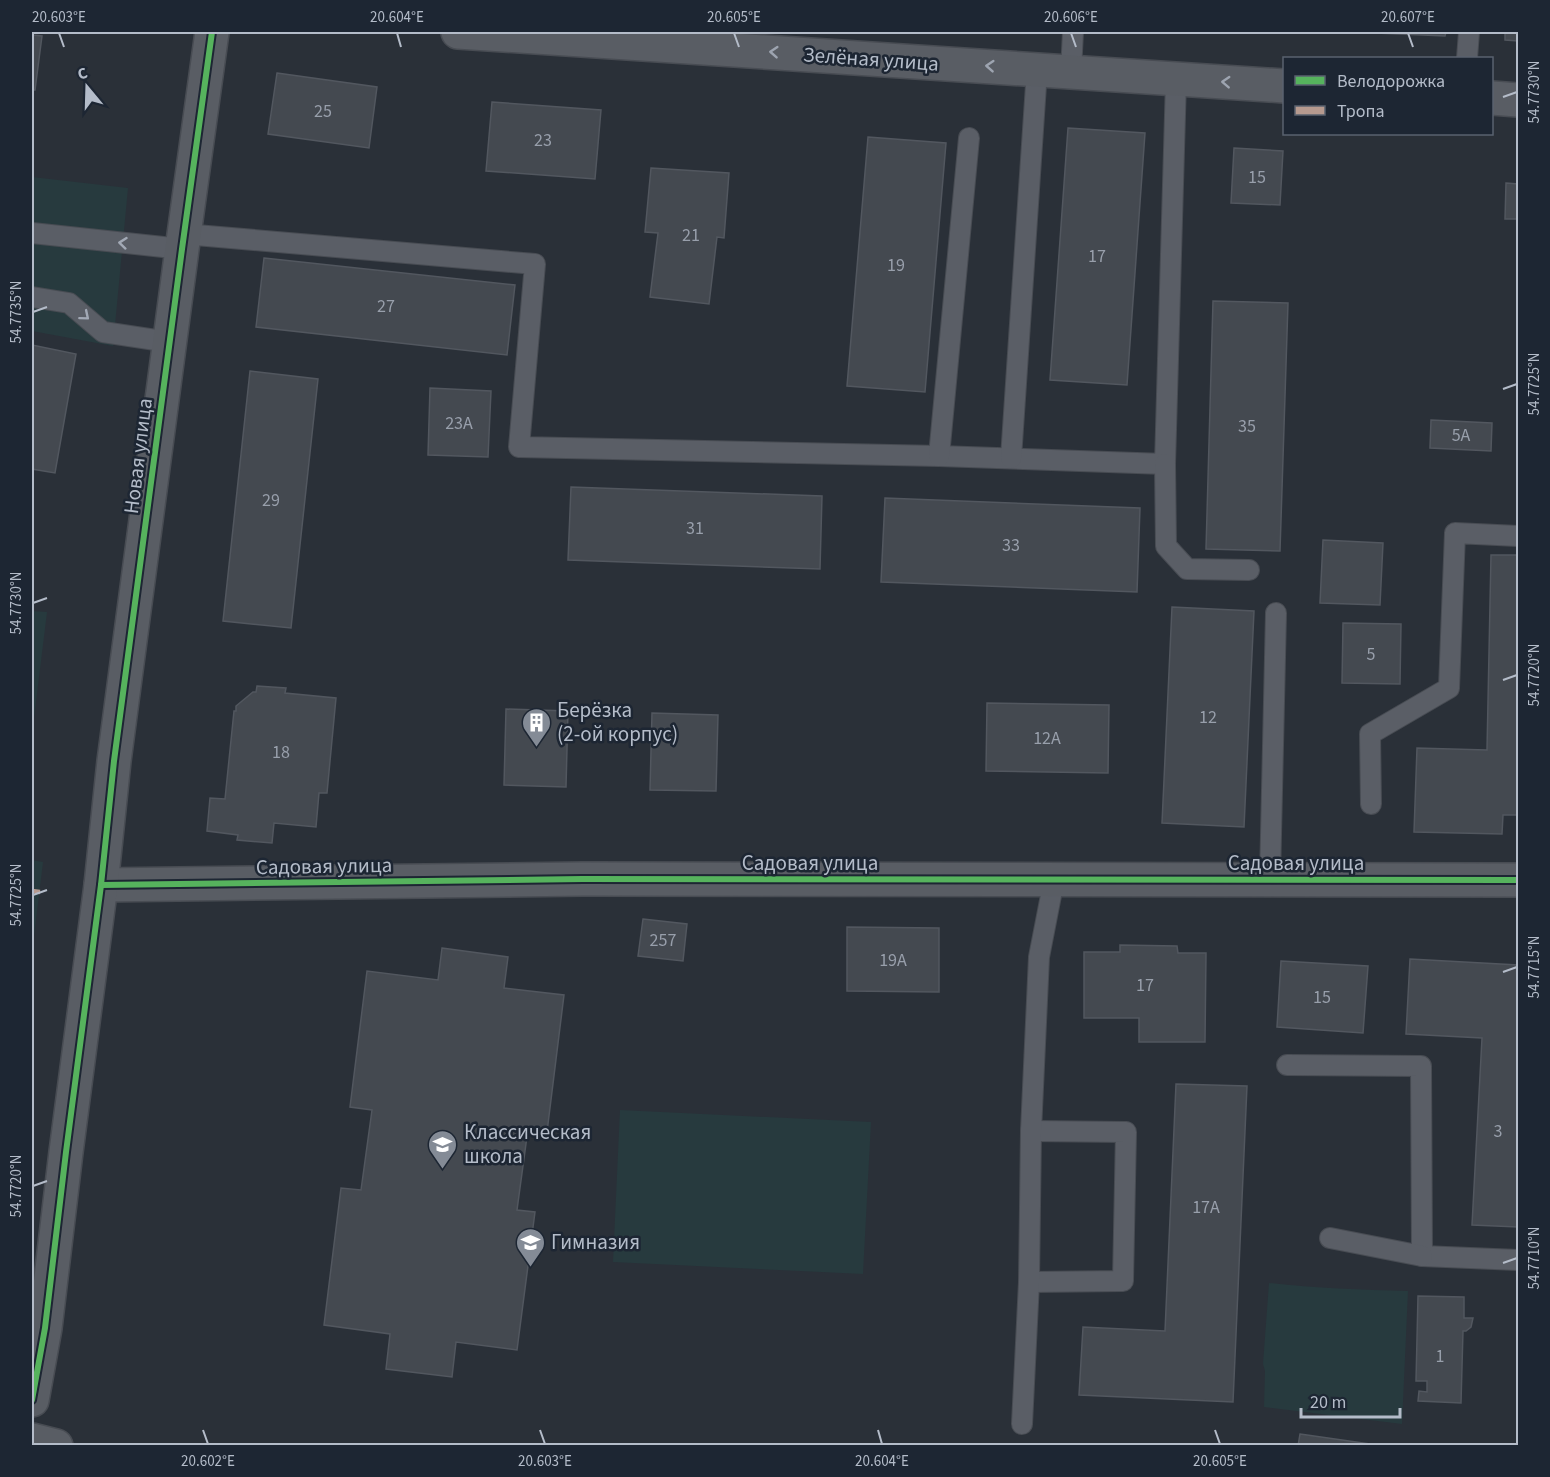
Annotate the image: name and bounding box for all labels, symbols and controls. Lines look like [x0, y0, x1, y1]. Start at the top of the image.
text: 20.603°E [32, 7, 86, 28]
text: 20.604°E [370, 7, 424, 28]
text: 20.605°E [707, 7, 761, 28]
text: 20.606°E [1044, 7, 1098, 28]
text: 20.607°E [1381, 7, 1435, 28]
street label: Зелёная улица [802, 39, 940, 79]
one-way arrow [770, 46, 779, 59]
north arrow [57, 57, 117, 117]
legend [1283, 57, 1493, 135]
one-way arrow [985, 60, 994, 73]
text: 54.7730°N [1524, 60, 1545, 124]
text: С [74, 62, 90, 86]
text: Велодорожка [1337, 69, 1445, 94]
one-way arrow [1222, 76, 1231, 89]
house number: 25 [314, 99, 332, 124]
text: Тропа [1337, 99, 1385, 124]
house number: 23 [534, 128, 552, 153]
house number: 15 [1248, 165, 1266, 190]
house number: 21 [682, 223, 700, 248]
one-way arrow [119, 237, 128, 250]
house number: 17 [1088, 244, 1106, 269]
house number: 19 [887, 253, 905, 278]
text: 54.7735°N [6, 280, 27, 344]
house number: 27 [377, 294, 395, 319]
one-way arrow [78, 309, 89, 320]
text: 54.7725°N [1524, 352, 1545, 416]
street label: Новая улица [116, 396, 160, 516]
house number: 23А [445, 411, 473, 436]
house number: 35 [1238, 414, 1256, 439]
house number: 5А [1452, 423, 1471, 448]
house number: 29 [262, 488, 280, 513]
house number: 31 [686, 516, 704, 541]
house number: 33 [1002, 533, 1020, 558]
text: 54.7730°N [6, 571, 27, 635]
house number: 5 [1367, 642, 1376, 667]
text: 54.7720°N [1524, 643, 1545, 707]
place label: Берёзка (2-ой корпус) [557, 695, 678, 749]
house number: 12 [1199, 705, 1217, 730]
building icon: Берёзка (2-ой корпус) [520, 706, 552, 748]
house number: 12А [1033, 726, 1061, 751]
house number: 18 [272, 740, 290, 765]
street label: Садовая улица [742, 848, 878, 878]
street label: Садовая улица [1228, 848, 1364, 878]
street label: Садовая улица [256, 850, 392, 882]
text: 54.7725°N [6, 863, 27, 927]
house number: 257 [650, 928, 676, 953]
text: 54.7715°N [1524, 935, 1545, 999]
house number: 19А [879, 948, 907, 973]
house number: 17 [1136, 973, 1154, 998]
house number: 15 [1313, 985, 1331, 1010]
place label: Классическая школа [464, 1117, 591, 1171]
house number: 3 [1494, 1119, 1503, 1144]
school or university icon: Классическая школа [427, 1128, 459, 1170]
text: 54.7720°N [6, 1154, 27, 1218]
house number: 17А [1192, 1195, 1220, 1220]
school or university icon: Гимназия [514, 1226, 546, 1268]
text: 54.7710°N [1524, 1226, 1545, 1290]
place label: Гимназия [551, 1227, 640, 1257]
house number: 1 [1436, 1344, 1444, 1369]
scale bar [1301, 1381, 1400, 1419]
text: 20 m [1310, 1390, 1346, 1415]
text: 20.602°E [181, 1451, 235, 1472]
text: 20.603°E [518, 1451, 572, 1472]
text: 20.604°E [855, 1451, 909, 1472]
text: 20.605°E [1193, 1451, 1247, 1472]

